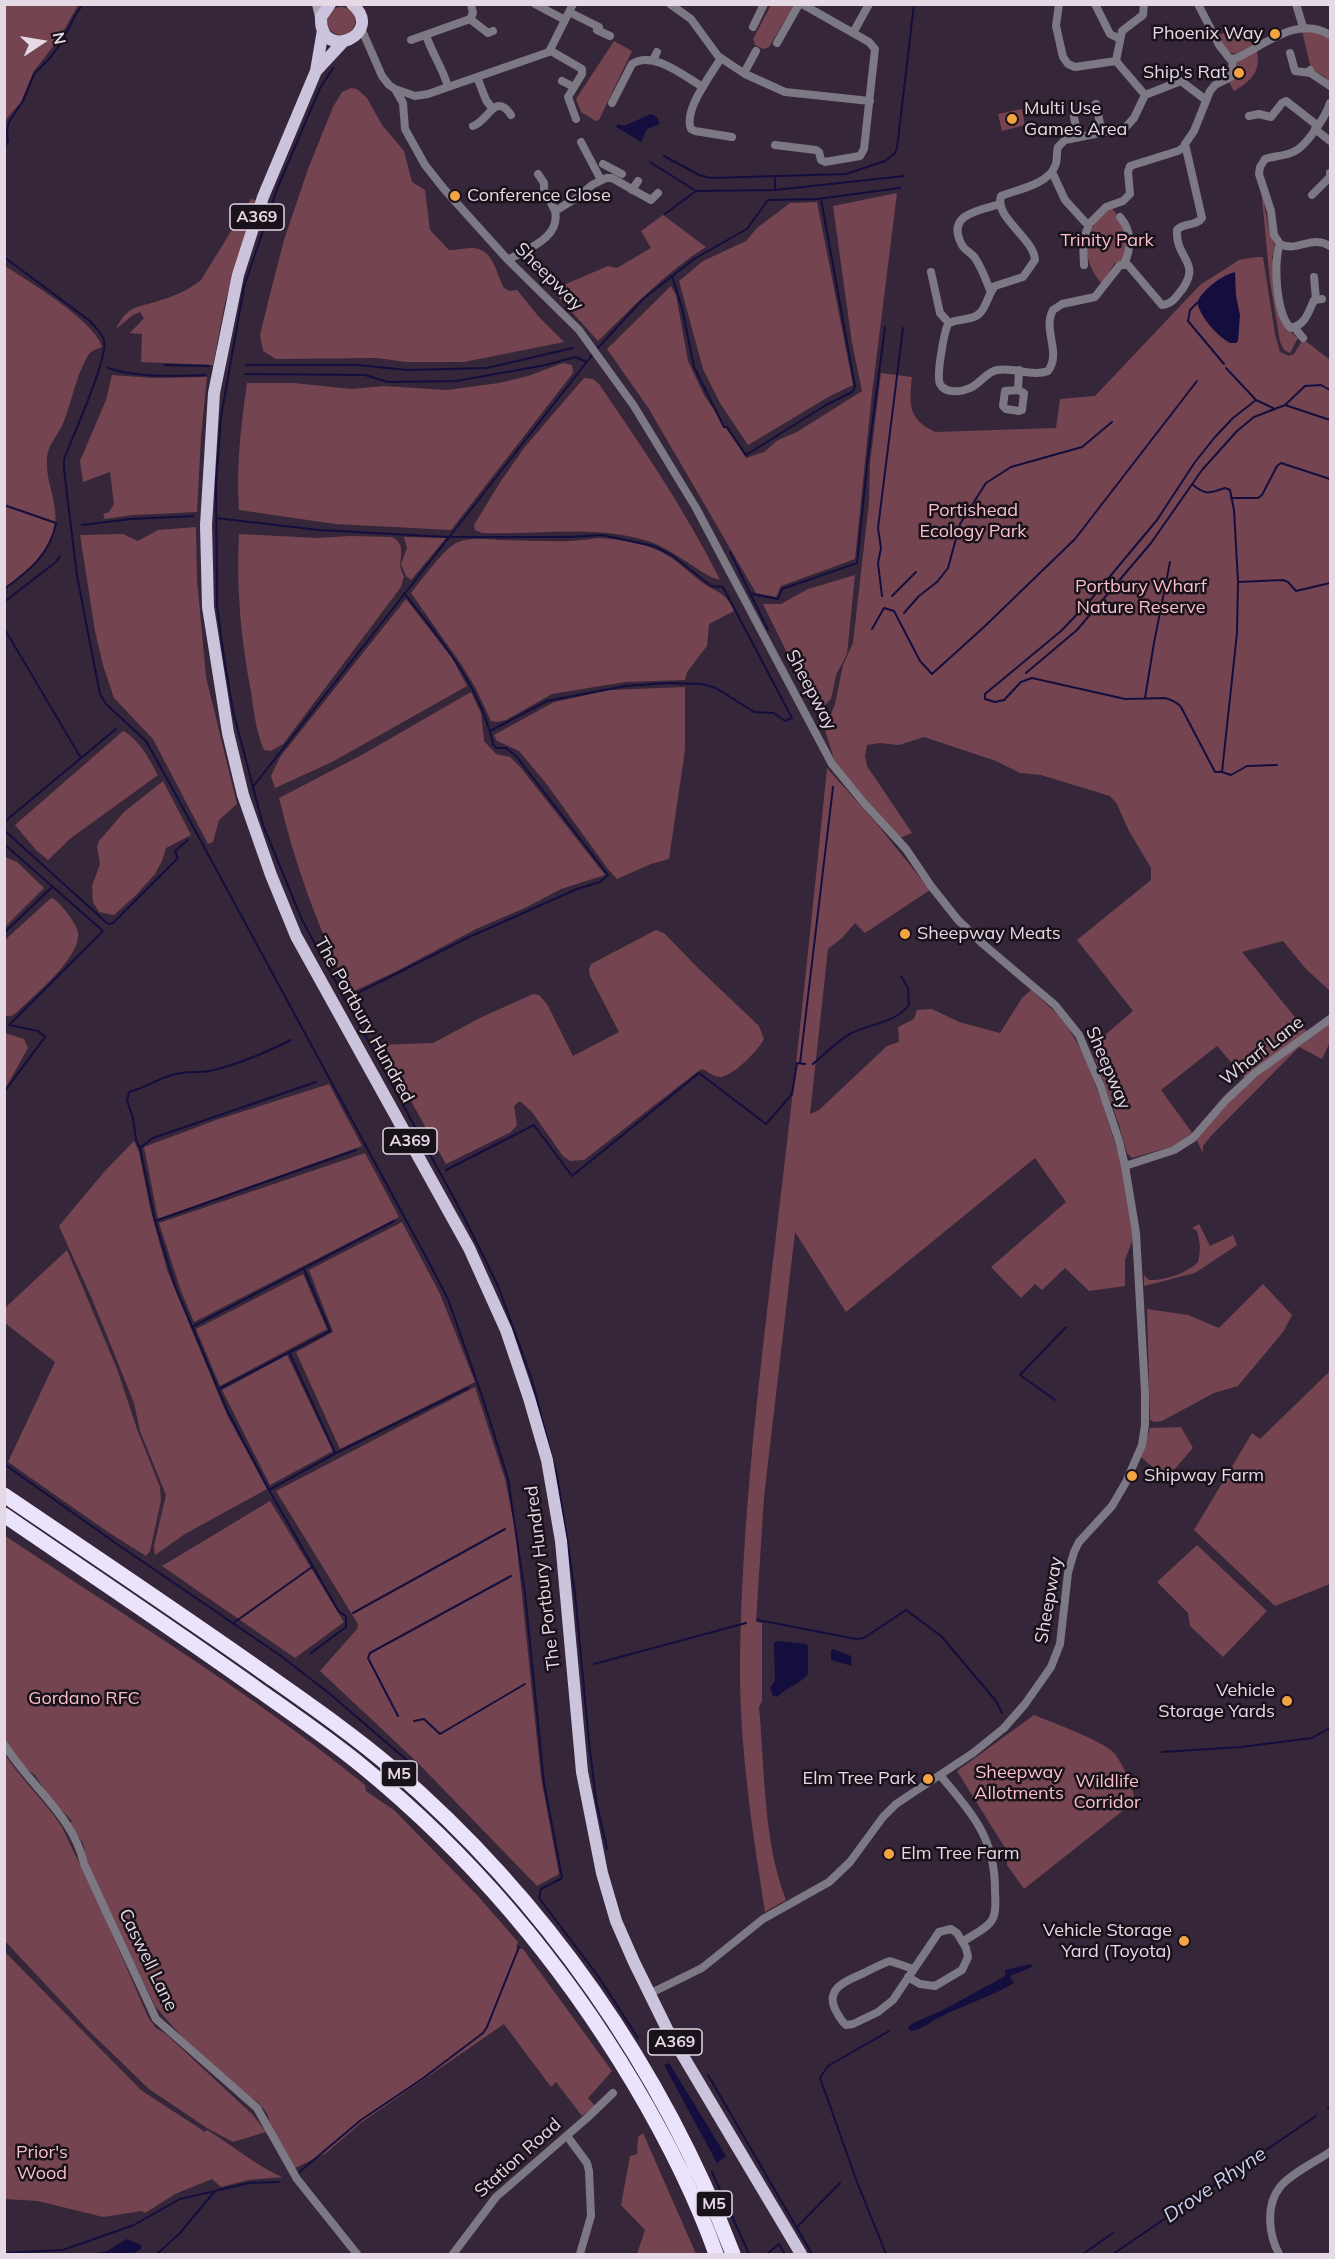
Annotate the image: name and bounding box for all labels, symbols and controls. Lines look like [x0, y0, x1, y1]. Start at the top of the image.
north arrow [12, 12, 72, 72]
place label: Phoenix Way [1152, 23, 1263, 45]
marker: Phoenix Way [1268, 27, 1282, 41]
text: N [49, 30, 71, 46]
place label: Ship's Rat [1143, 62, 1227, 84]
marker: Ship's Rat [1232, 66, 1246, 80]
place label: Multi Use Games Area [1024, 98, 1127, 140]
marker: Multi Use Games Area [1005, 112, 1019, 126]
place label: Conference Close [467, 185, 611, 207]
marker: Conference Close [448, 189, 462, 203]
road number: A369 [230, 204, 284, 230]
park label: Trinity Park [1060, 230, 1154, 252]
street label: Sheepway [510, 238, 588, 316]
park label: Portishead Ecology Park [919, 500, 1027, 542]
park label: Portbury Wharf Nature Reserve [1075, 576, 1207, 618]
street label: Sheepway [781, 646, 841, 734]
place label: Sheepway Meats [917, 923, 1061, 945]
marker: Sheepway Meats [898, 927, 912, 941]
street label: The Portbury Hundred [310, 933, 418, 1107]
street label: Wharf Lane [1216, 1012, 1308, 1090]
street label: Sheepway [1081, 1023, 1135, 1113]
road number: A369 [383, 1128, 437, 1154]
place label: Shipway Farm [1144, 1465, 1264, 1487]
marker: Shipway Farm [1125, 1469, 1139, 1483]
street label: The Portbury Hundred [521, 1484, 565, 1672]
street label: Sheepway [1031, 1555, 1067, 1645]
place label: Vehicle Storage Yards [1158, 1680, 1275, 1722]
park label: Gordano RFC [28, 1688, 140, 1710]
marker: Vehicle Storage Yards [1280, 1694, 1294, 1708]
road number: M5 [381, 1761, 417, 1787]
park label: Sheepway Allotments [974, 1762, 1064, 1804]
place label: Elm Tree Park [803, 1768, 916, 1790]
park label: Wildlife Corridor [1074, 1771, 1140, 1814]
marker: Elm Tree Park [921, 1772, 935, 1786]
place label: Elm Tree Farm [901, 1843, 1019, 1865]
marker: Elm Tree Farm [882, 1847, 896, 1861]
street label: Caswell Lane [114, 1905, 182, 2015]
place label: Vehicle Storage Yard (Toyota) [1043, 1920, 1172, 1962]
marker: Vehicle Storage Yard (Toyota) [1177, 1934, 1191, 1948]
road number: A369 [648, 2029, 702, 2055]
street label: Station Road [470, 2114, 566, 2202]
park label: Prior's Wood [16, 2142, 68, 2184]
water label: Drove Rhyne [1159, 2142, 1271, 2228]
road number: M5 [696, 2191, 732, 2217]

